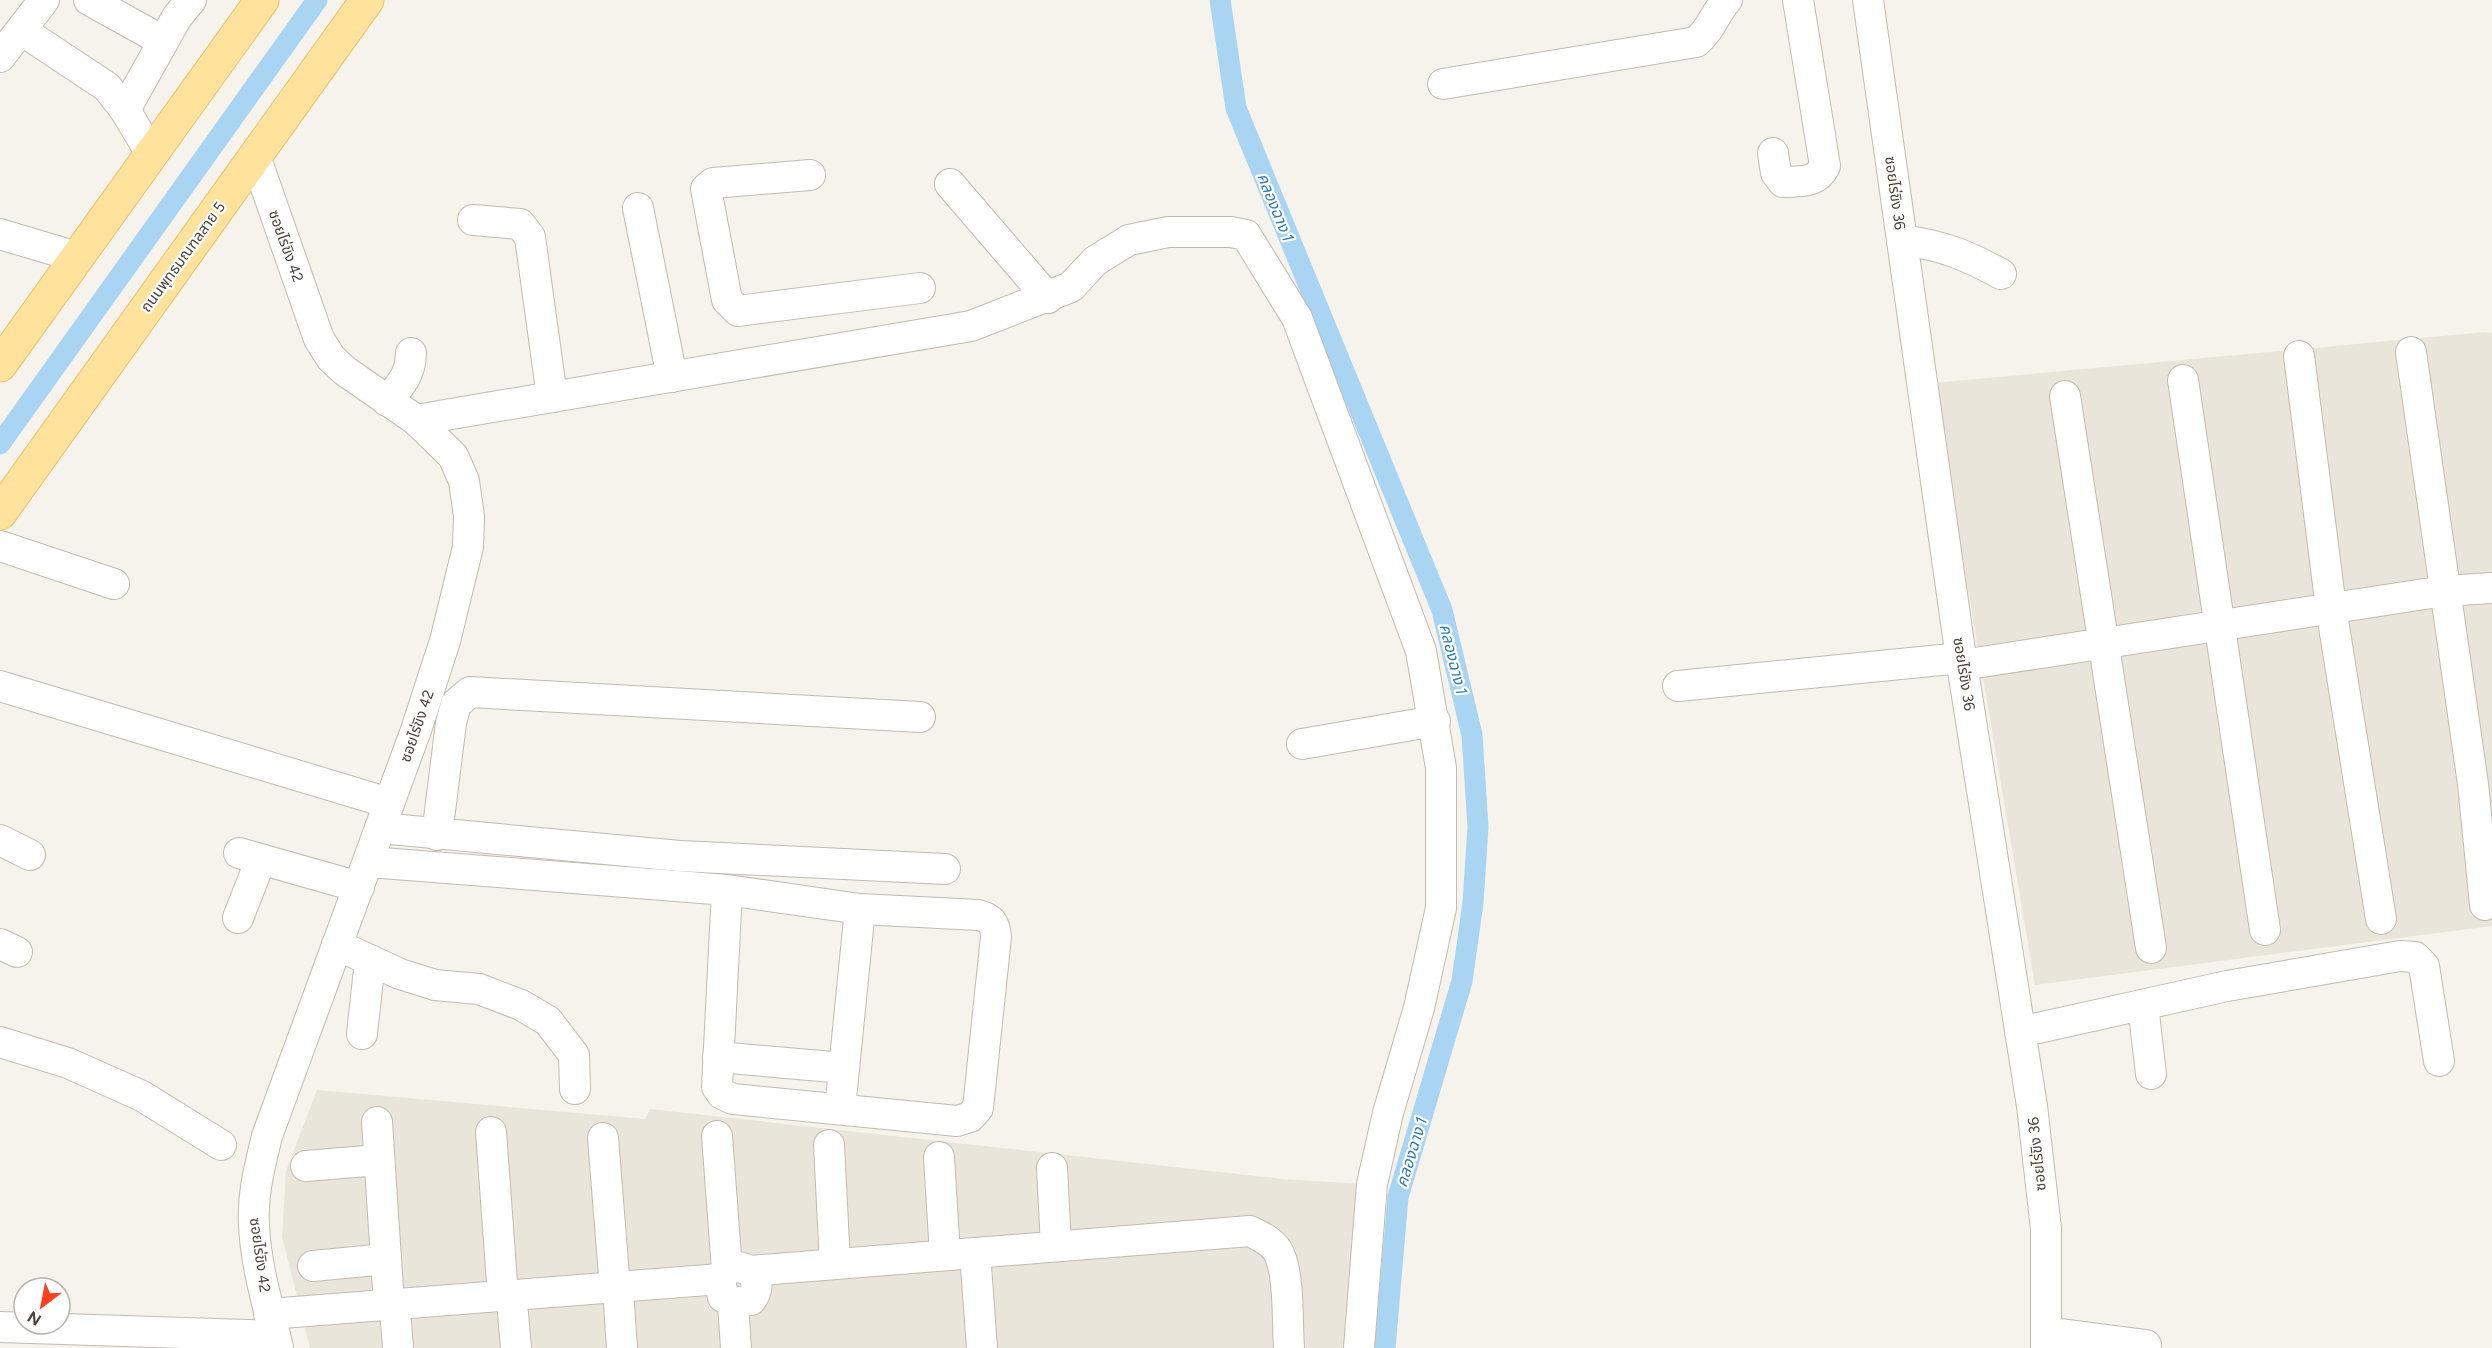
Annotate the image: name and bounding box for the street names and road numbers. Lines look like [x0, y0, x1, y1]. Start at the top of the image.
street label: ซอยไร่ขิง 36 [1881, 155, 1909, 231]
street label: ถนนพุทธมณฑลสาย 5 [137, 198, 229, 316]
street label: ซอยไร่ขิง 42 [265, 208, 307, 284]
street label: ซอยไร่ขิง 36 [1949, 636, 1979, 713]
street label: ซอยไร่ขิง 42 [396, 687, 438, 765]
street label: ซอยไร่ขิง 36 [2024, 1116, 2050, 1192]
street label: ซอยไร่ขิง 42 [246, 1216, 274, 1294]

